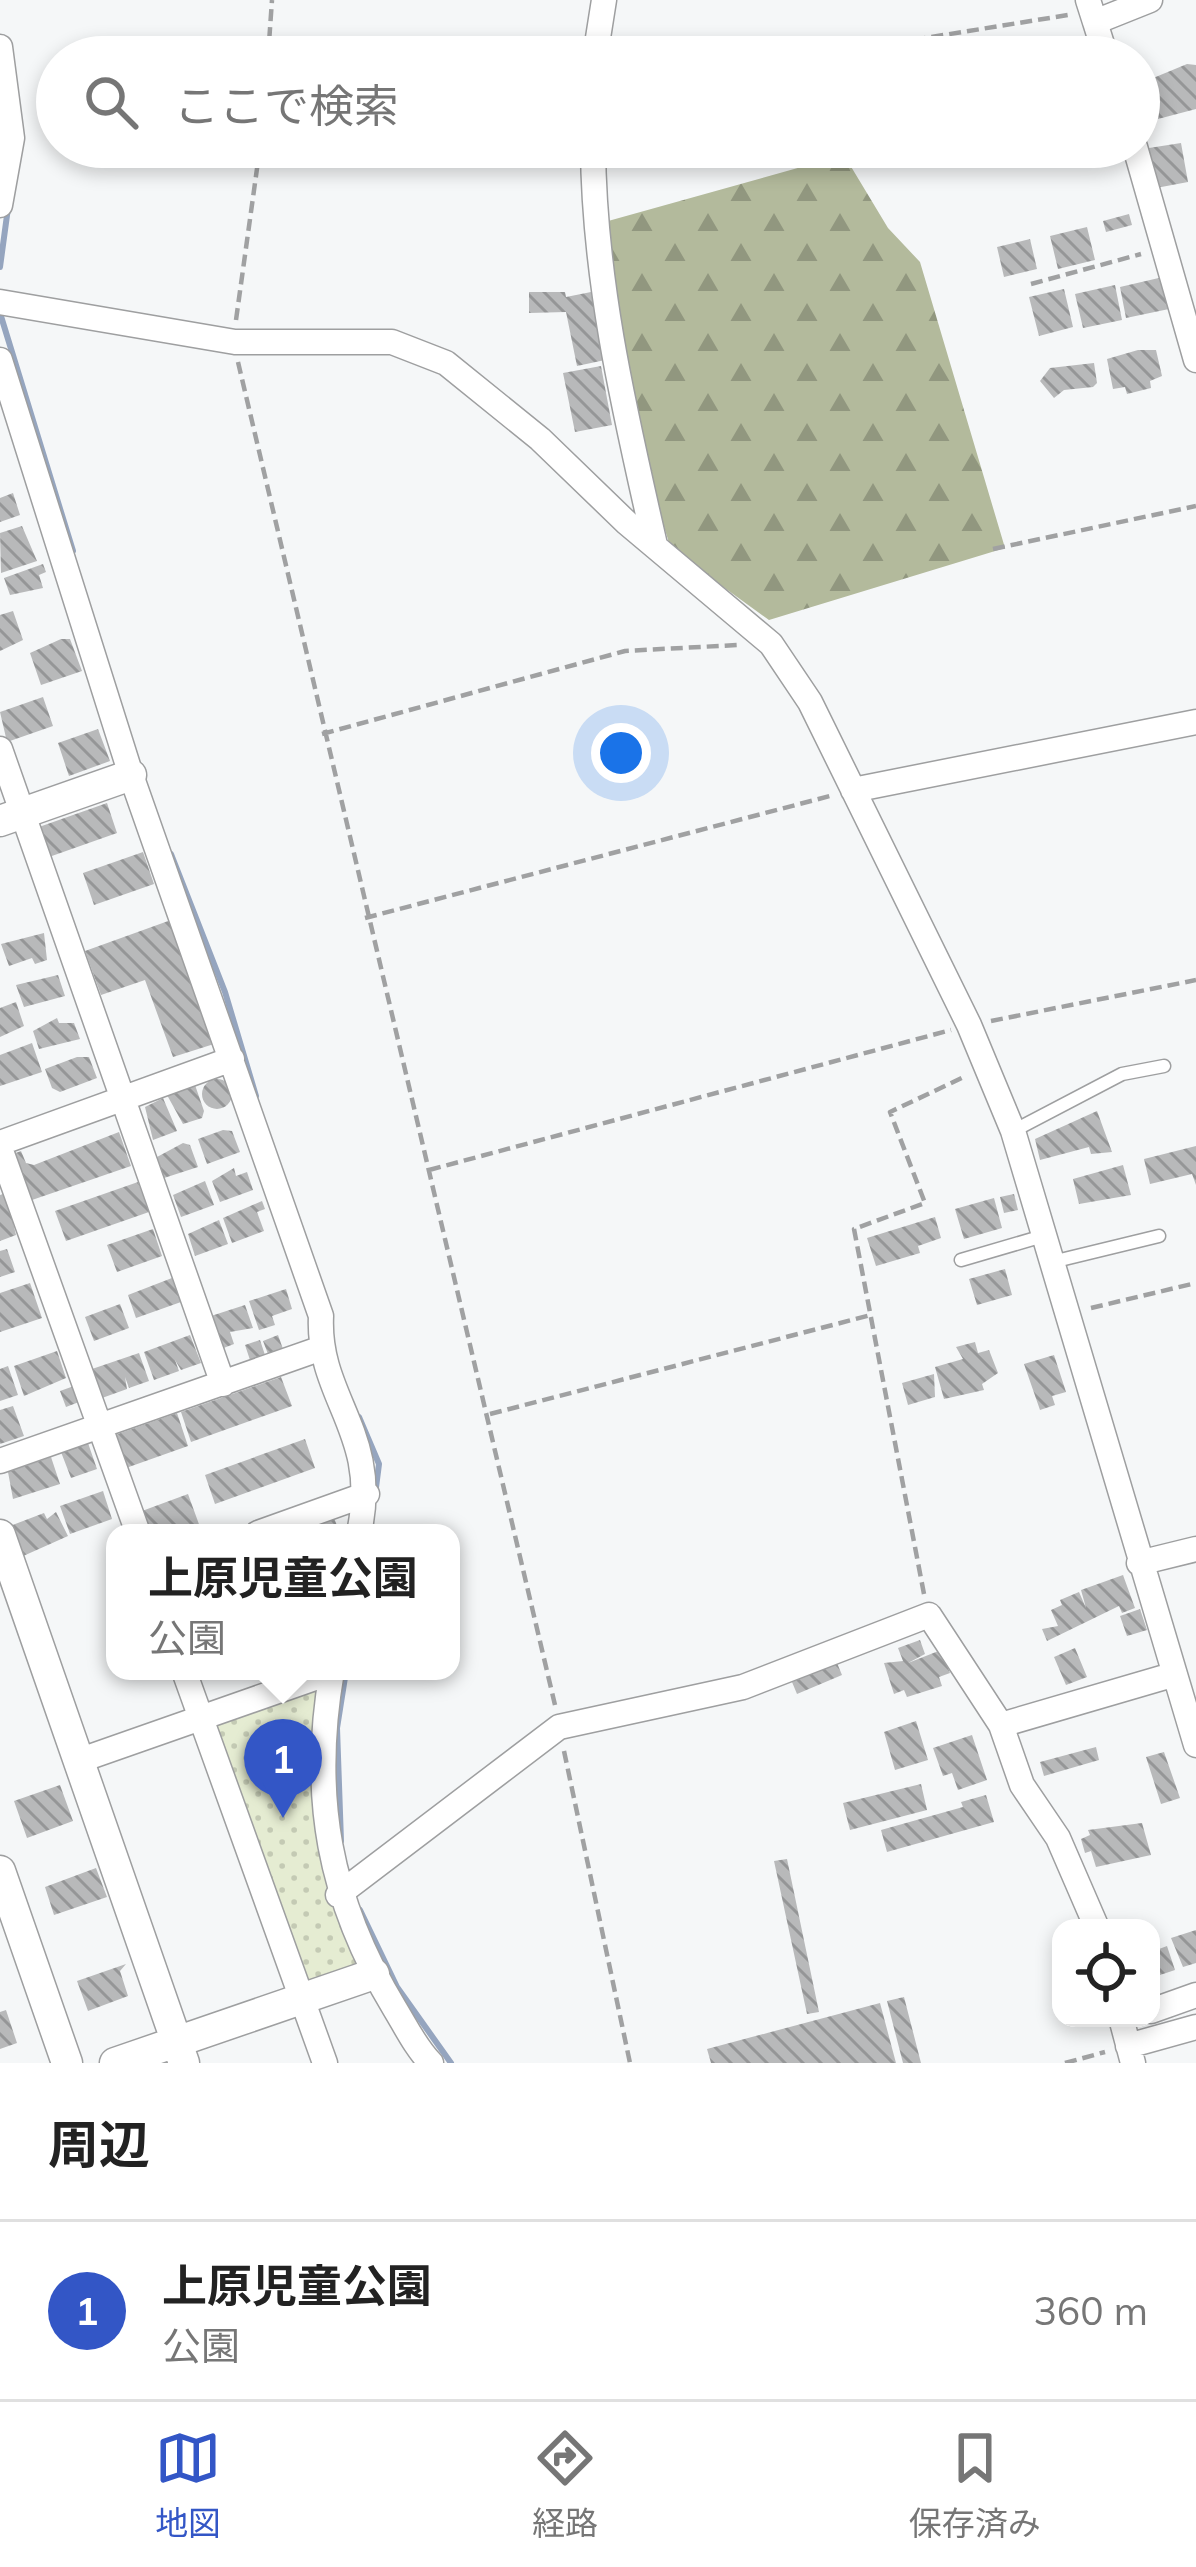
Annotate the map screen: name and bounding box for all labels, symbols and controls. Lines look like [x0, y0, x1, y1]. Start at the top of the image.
search box [36, 36, 1160, 168]
icon: search [78, 69, 144, 135]
text: ここで検索 [174, 77, 399, 133]
your location [591, 723, 651, 783]
popup [106, 1524, 460, 1680]
text: 上原児童公園 [148, 1549, 418, 1605]
text: 公園 [148, 1613, 226, 1662]
pin: 1 [244, 1719, 322, 1818]
map controls [1052, 1919, 1160, 2027]
button: locate [1052, 1919, 1160, 2027]
text: 周辺 [48, 2112, 150, 2176]
text: 上原児童公園 [162, 2257, 432, 2313]
text: 1 [75, 2286, 99, 2335]
text: 360 m [1033, 2286, 1148, 2335]
text: 公園 [162, 2321, 240, 2370]
tab: 地図 [155, 2425, 221, 2545]
tab: 経路 [532, 2425, 598, 2545]
tab: 保存済み [909, 2425, 1041, 2545]

